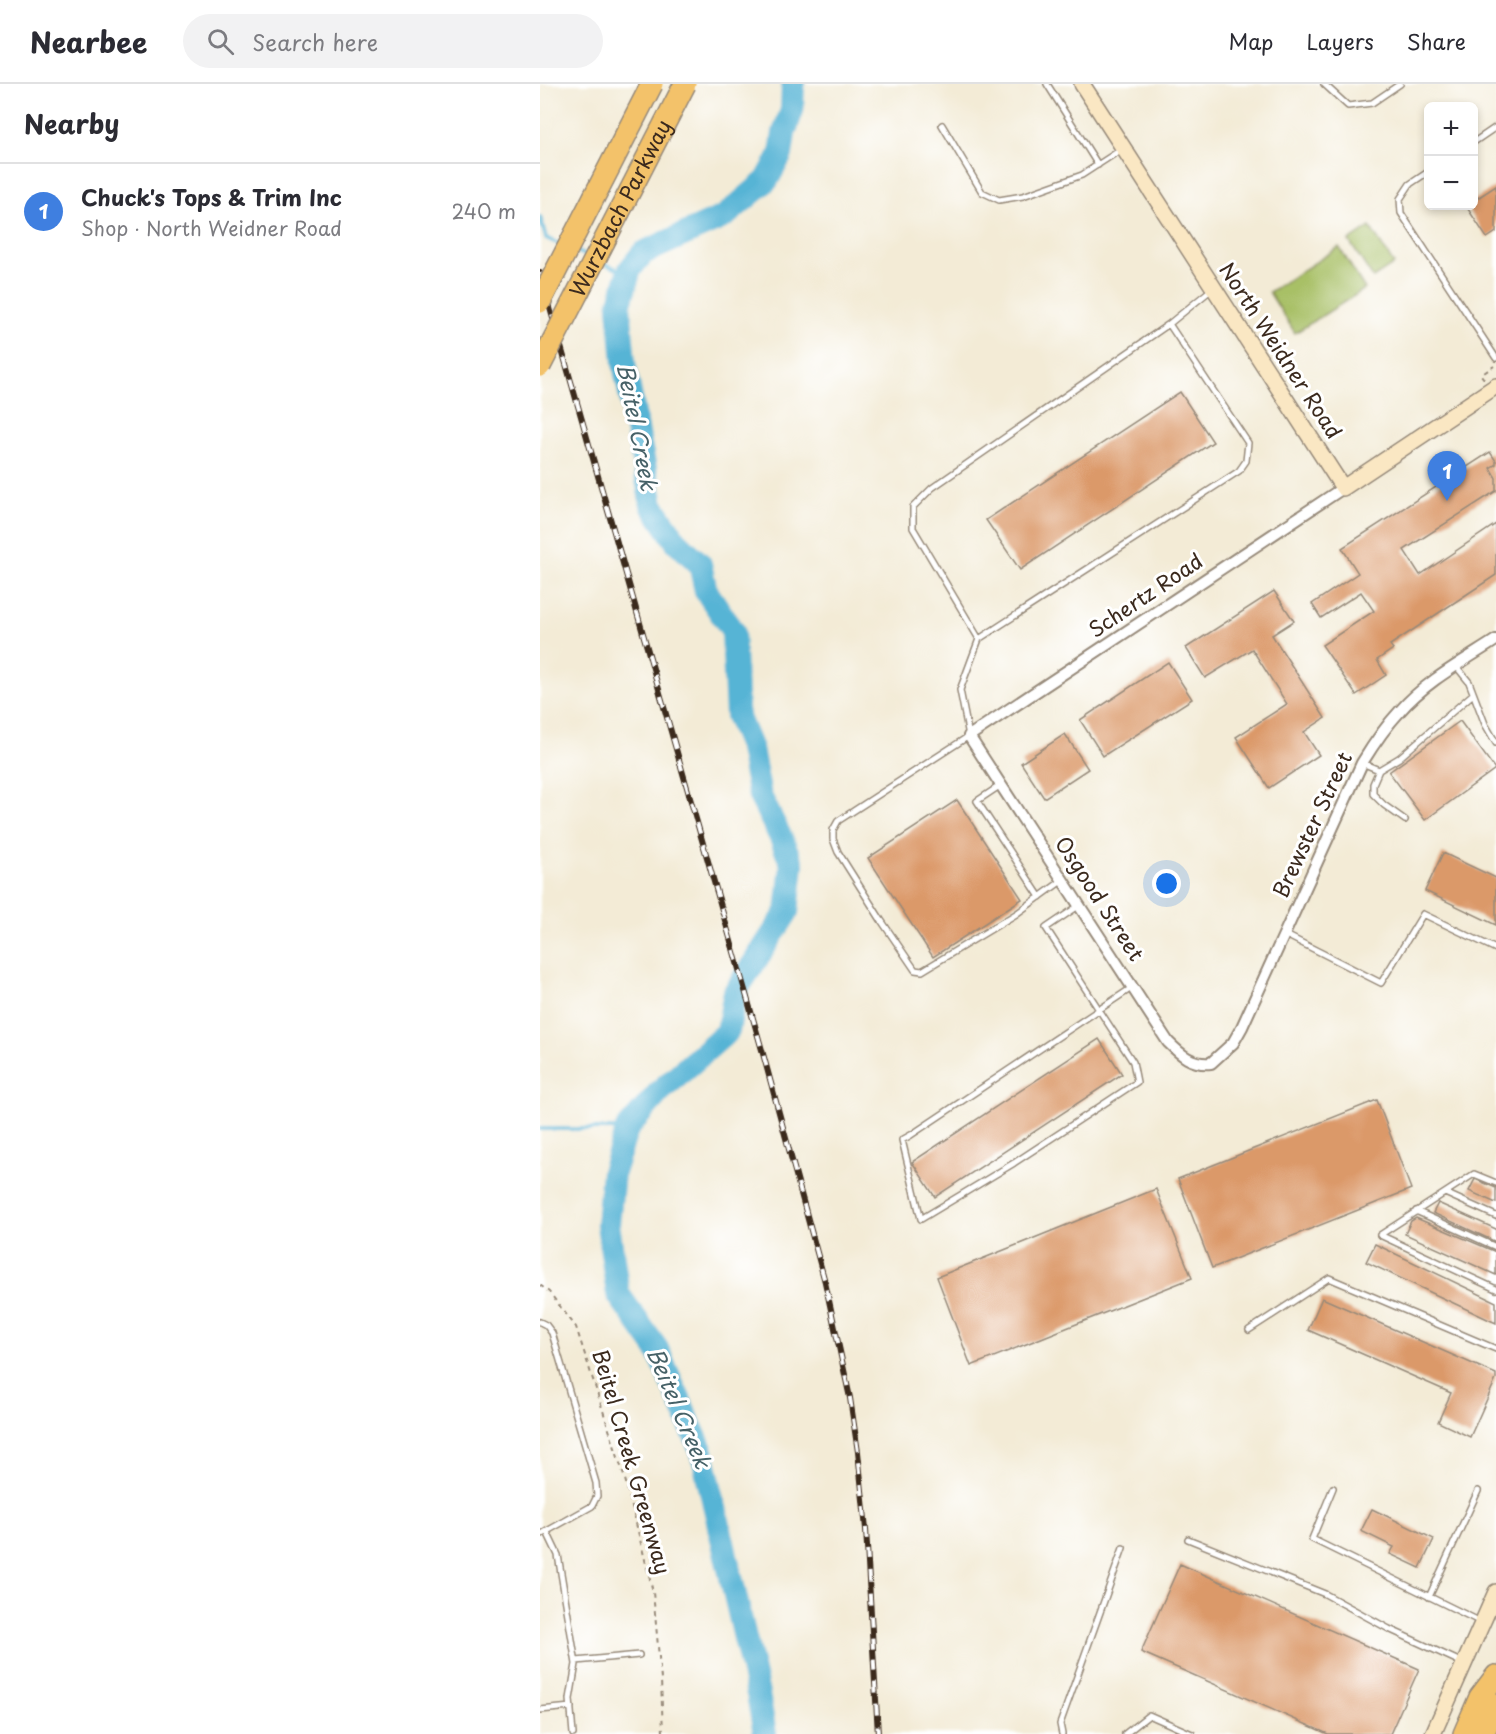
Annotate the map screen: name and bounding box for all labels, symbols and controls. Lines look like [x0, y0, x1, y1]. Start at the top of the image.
search box [183, 14, 603, 68]
text: Nearbee [30, 20, 147, 63]
icon: search [204, 25, 237, 58]
text: Search here [252, 25, 378, 58]
text: Map [1229, 25, 1273, 57]
text: Layers [1306, 25, 1374, 57]
text: Share [1407, 25, 1466, 57]
map controls [1424, 102, 1478, 210]
button: + [1424, 102, 1478, 156]
text: Nearby [24, 104, 119, 143]
street label: Wurzbach Parkway [560, 113, 678, 302]
button: − [1424, 156, 1478, 210]
text: Chuck's Tops & Trim Inc [81, 180, 342, 213]
text: 1 [39, 196, 48, 226]
text: 240 m [451, 196, 516, 226]
text: Shop · North Weidner Road [81, 213, 342, 243]
street label: North Weidner Road [1212, 255, 1351, 445]
water label: Beitel Creek [610, 360, 667, 495]
pin: 1 [1428, 452, 1466, 501]
street label: Schertz Road [1081, 544, 1209, 645]
street label: Brewster Street [1263, 746, 1359, 902]
street label: Osgood Street [1048, 829, 1153, 967]
your location [1152, 869, 1181, 898]
water label: Beitel Creek [640, 1342, 721, 1475]
street label: Beitel Creek Greenway [585, 1345, 680, 1578]

